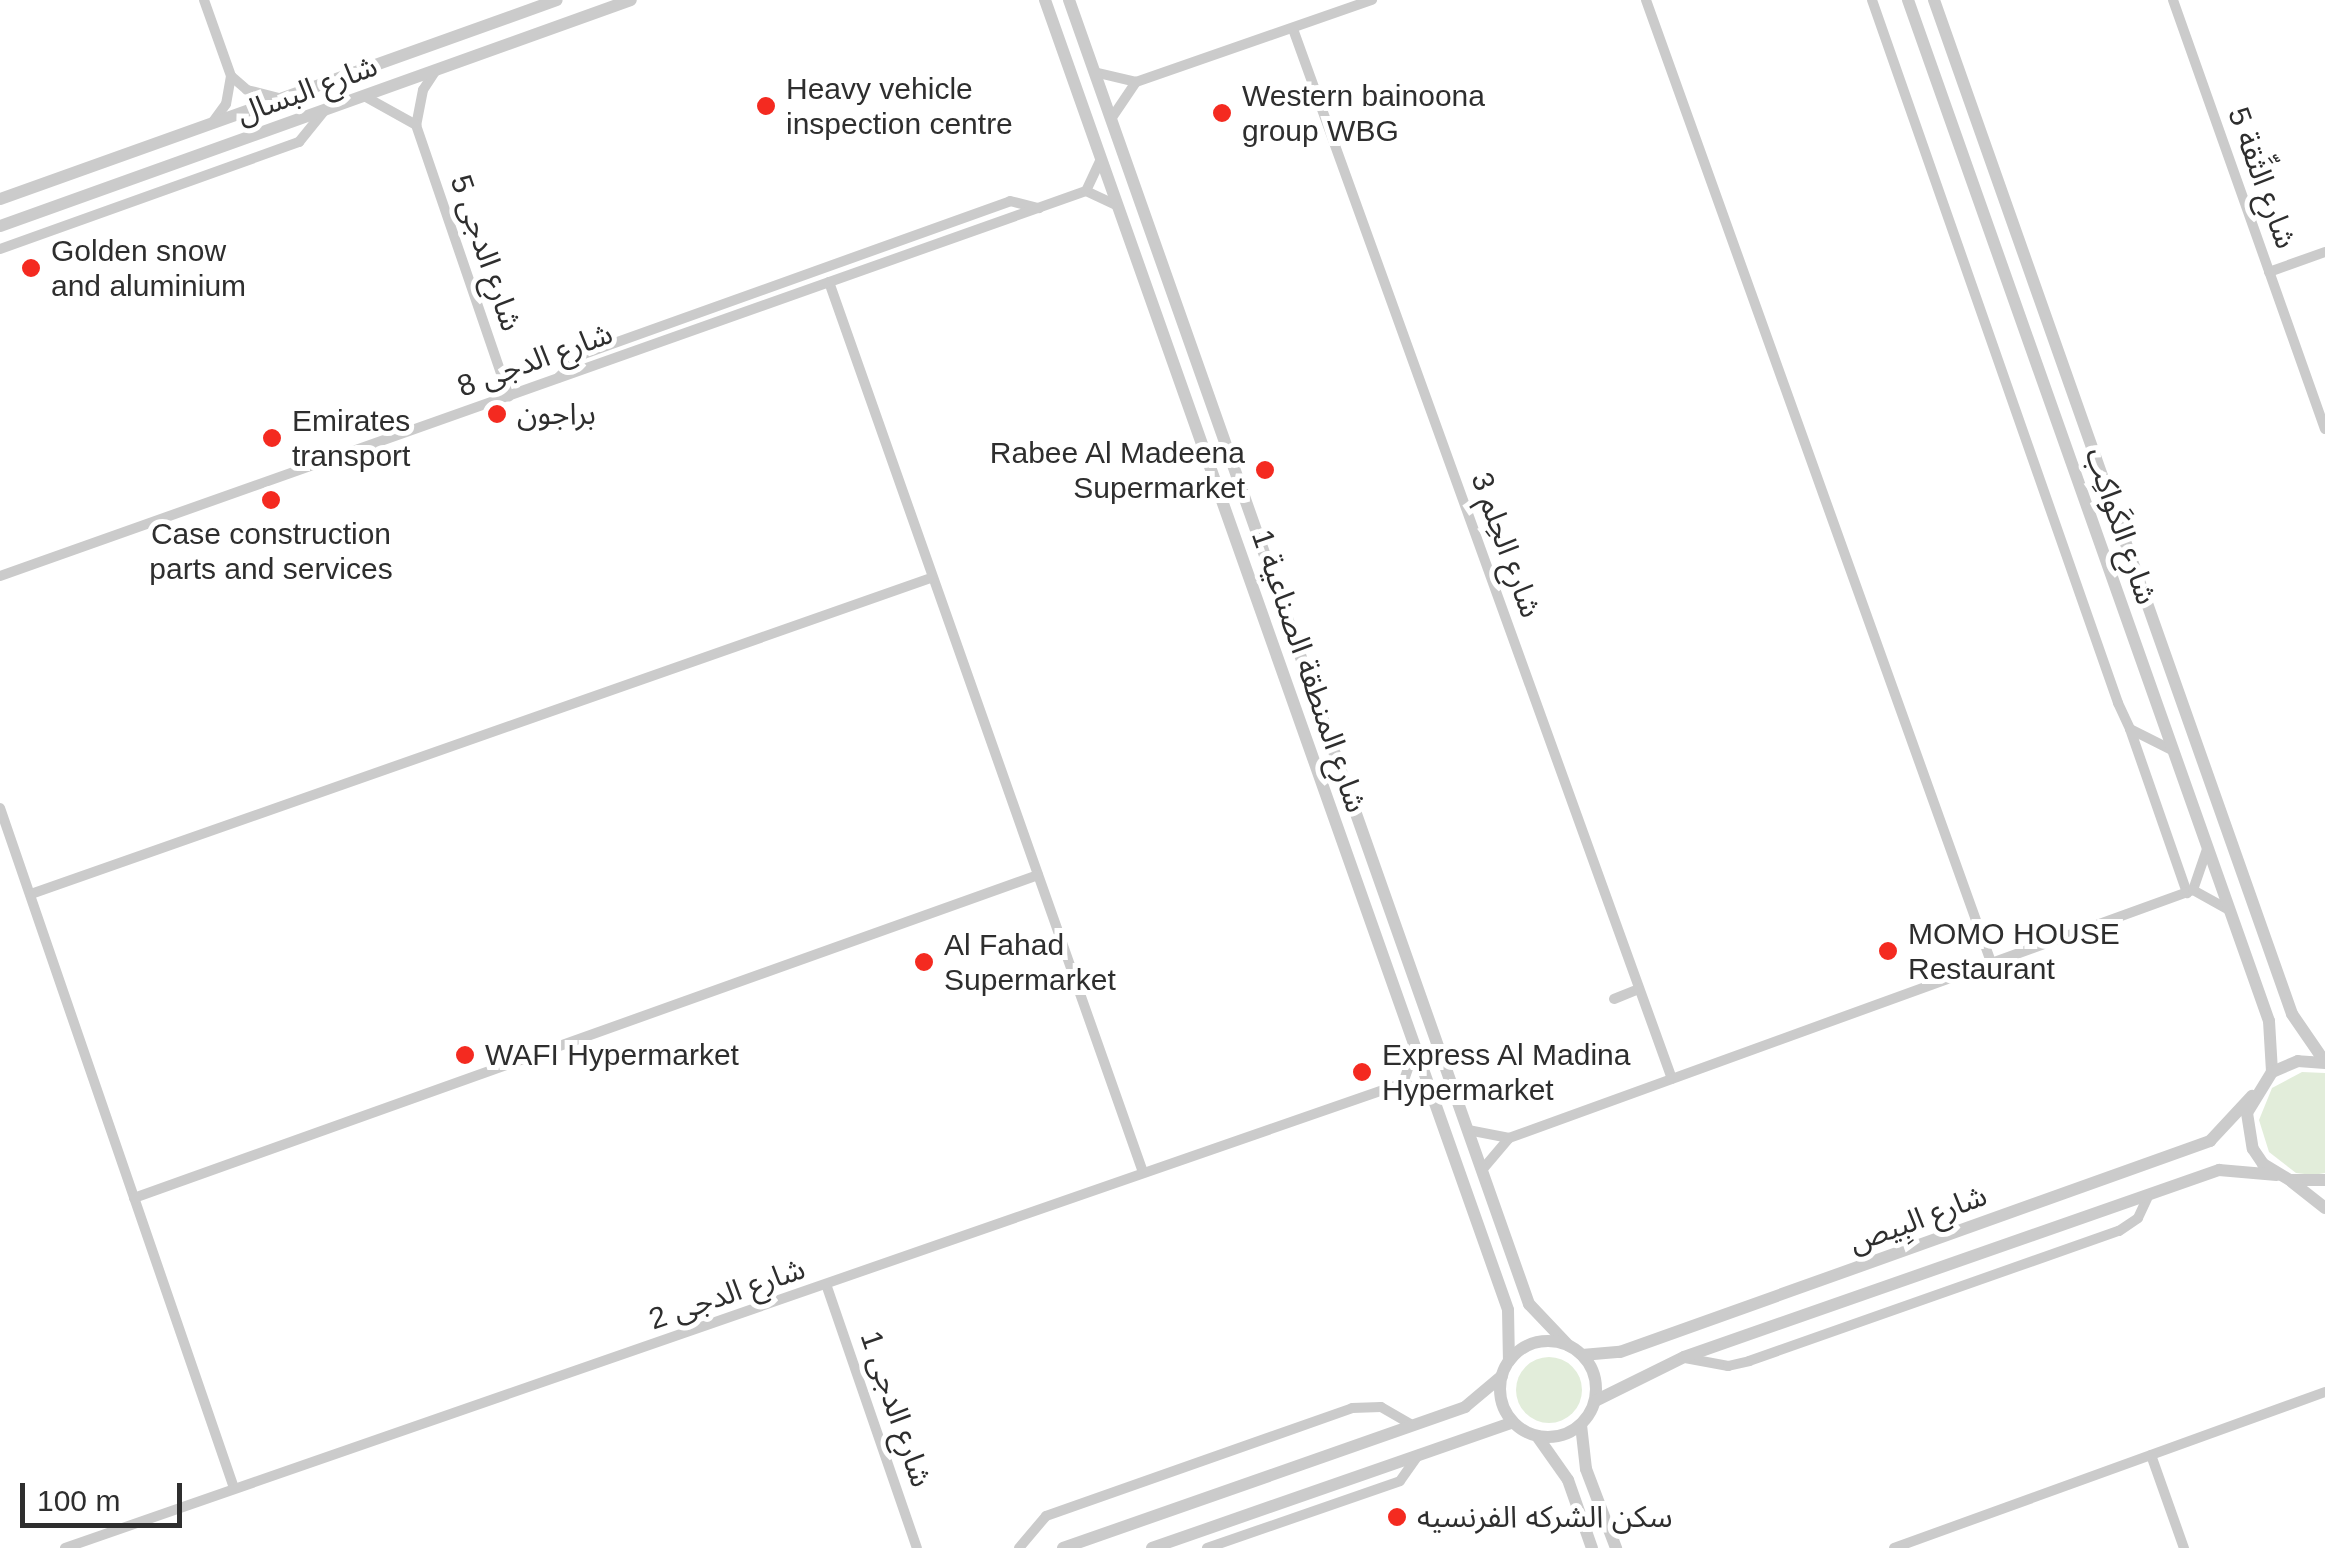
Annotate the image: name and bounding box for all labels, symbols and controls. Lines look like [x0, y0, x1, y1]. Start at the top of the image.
street label: شارع البسال [232, 48, 382, 132]
place label: Heavy vehicle inspection centre [786, 71, 1013, 142]
place label: Western bainoona group WBG [1242, 78, 1485, 148]
marker: Heavy vehicle inspection centre [755, 95, 777, 117]
marker: Western bainoona group WBG [1211, 102, 1233, 124]
street label: شارع الثِّقة 5 [2220, 103, 2304, 253]
street label: شارع الدجى 5 [443, 170, 529, 336]
place label: Golden snow and aluminium [51, 233, 246, 304]
marker: Golden snow and aluminium [20, 257, 42, 279]
street label: شارع الدجى 8 [453, 315, 617, 405]
place label: براجون [517, 396, 596, 432]
place label: Emirates transport [292, 403, 410, 474]
marker: براجون [486, 403, 508, 425]
marker: Emirates transport [261, 427, 283, 449]
place label: Rabee Al Madeena Supermarket [988, 435, 1245, 506]
street label: شارع الكَواكِب [2077, 443, 2165, 609]
marker: Rabee Al Madeena Supermarket [1254, 459, 1276, 481]
street label: شارع الحِلم 3 [1463, 468, 1549, 622]
marker: Case construction parts and services [260, 489, 282, 511]
place label: Case construction parts and services [149, 516, 393, 586]
street label: شارع المنطقة الصناعية 1 [1244, 525, 1374, 817]
place label: MOMO HOUSE Restaurant [1908, 916, 2120, 986]
place label: Al Fahad Supermarket [944, 927, 1116, 998]
marker: MOMO HOUSE Restaurant [1877, 940, 1899, 962]
marker: Al Fahad Supermarket [913, 951, 935, 973]
place label: WAFI Hypermarket [485, 1037, 739, 1073]
place label: Express Al Madina Hypermarket [1382, 1037, 1632, 1108]
marker: WAFI Hypermarket [454, 1044, 476, 1066]
marker: Express Al Madina Hypermarket [1351, 1061, 1373, 1083]
street label: شارع البِيص [1844, 1177, 1992, 1261]
street label: شارع الدجى 2 [644, 1251, 810, 1337]
street label: شارع الدجى 1 [853, 1326, 939, 1492]
scale bar [25, 1463, 188, 1525]
text: 100 m [37, 1484, 120, 1517]
place label: سكن الشركه الفرنسيه [1417, 1499, 1672, 1535]
marker: سكن الشركه الفرنسيه [1386, 1506, 1408, 1528]

